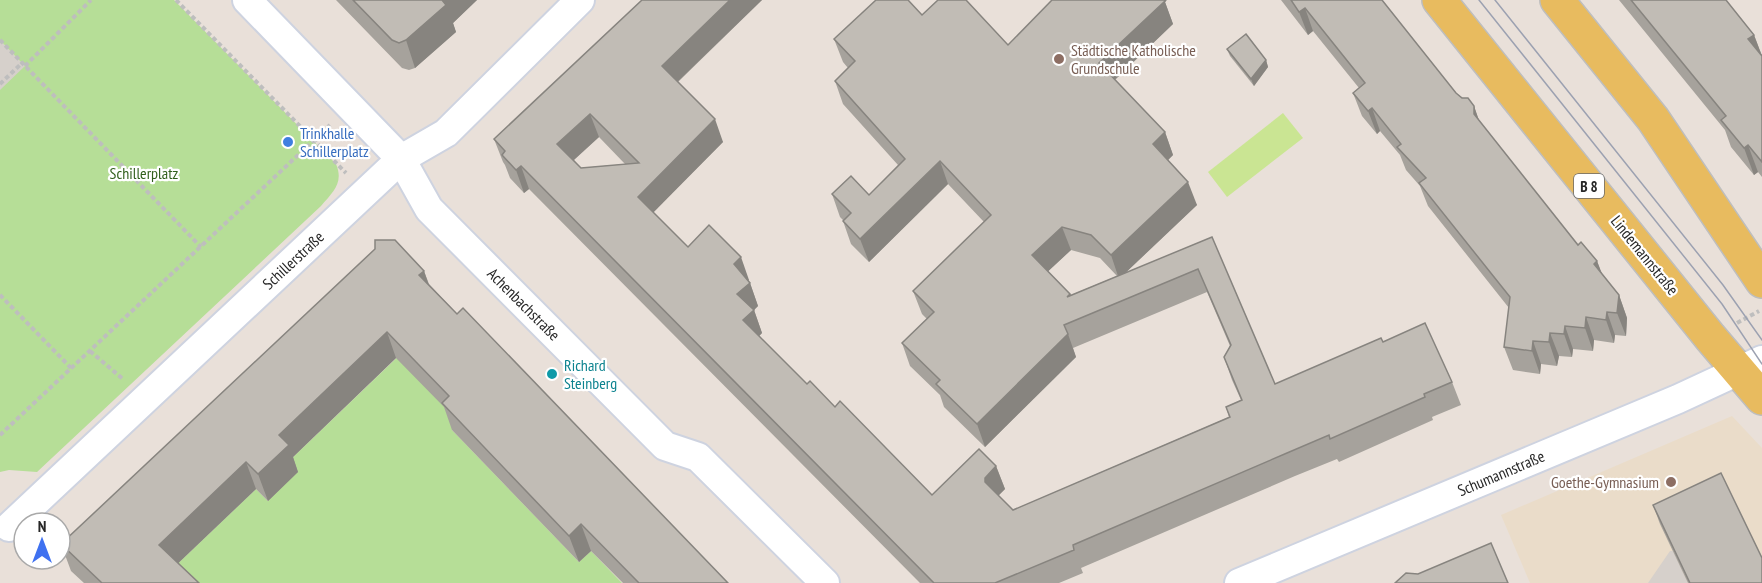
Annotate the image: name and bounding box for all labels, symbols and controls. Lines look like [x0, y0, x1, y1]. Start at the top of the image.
place label: Städtische Katholische Grundschule [1071, 40, 1196, 78]
marker: Städtische Katholische Grundschule [1052, 52, 1066, 66]
place label: Trinkhalle Schillerplatz [300, 123, 369, 161]
marker: Trinkhalle Schillerplatz [281, 135, 295, 149]
park label: Schillerplatz [110, 163, 179, 183]
road number: B 8 [1574, 174, 1604, 198]
street label: Lindemannstraße [1607, 211, 1683, 299]
street label: Schillerstraße [258, 227, 328, 293]
street label: Achenbachstraße [483, 263, 565, 345]
place label: Richard Steinberg [564, 355, 617, 393]
marker: Richard Steinberg [545, 367, 559, 381]
street label: Schumannstraße [1455, 446, 1547, 500]
place label: Goethe-Gymnasium [1551, 472, 1659, 492]
marker: Goethe-Gymnasium [1664, 475, 1678, 489]
north arrow [12, 511, 72, 571]
text: N [38, 516, 46, 536]

